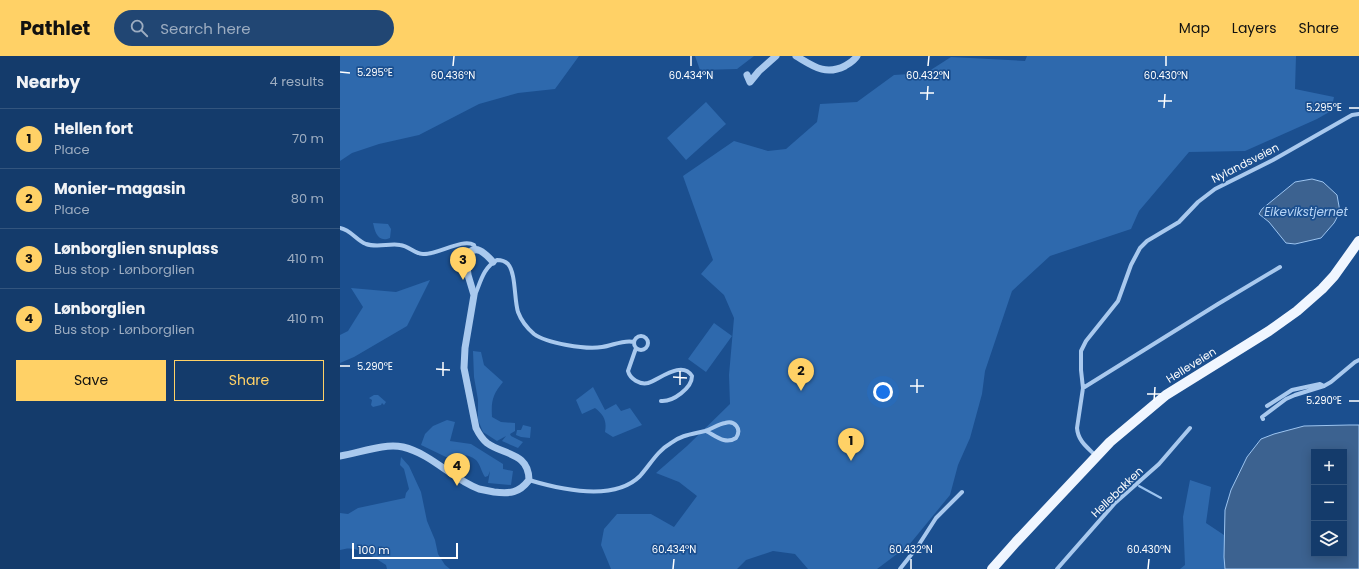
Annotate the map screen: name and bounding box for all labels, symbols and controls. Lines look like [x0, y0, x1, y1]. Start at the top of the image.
search box [114, 10, 394, 46]
text: Pathlet [20, 15, 90, 42]
icon: search [128, 17, 150, 39]
text: Search here [160, 18, 251, 39]
text: Map [1179, 18, 1210, 38]
text: Layers [1232, 18, 1276, 38]
text: Share [1298, 18, 1339, 38]
text: 5.295°E [357, 65, 393, 80]
text: 60.436°N [431, 68, 475, 83]
text: 60.434°N [669, 68, 713, 83]
text: 60.432°N [906, 68, 950, 83]
text: 60.430°N [1144, 68, 1188, 83]
text: Nearby [16, 70, 80, 94]
text: 4 results [270, 72, 324, 91]
text: 5.295°E [1306, 100, 1342, 115]
text: Hellen fort [54, 118, 133, 139]
text: 1 [27, 129, 31, 148]
text: 70 m [292, 129, 324, 148]
street label: Nylandsveien [1208, 139, 1282, 187]
text: Place [54, 140, 89, 159]
text: Monier-magasin [54, 178, 186, 199]
text: 2 [25, 189, 33, 208]
text: 80 m [291, 189, 324, 208]
text: Place [54, 200, 89, 219]
water label: Eikevikstjernet [1264, 203, 1348, 220]
text: Lønborglien snuplass [54, 238, 219, 259]
pin: 3 [450, 247, 476, 280]
text: 3 [25, 249, 33, 268]
text: 410 m [287, 249, 324, 268]
text: Bus stop · Lønborglien [54, 260, 195, 279]
text: Lønborglien [54, 298, 145, 319]
text: 4 [25, 309, 33, 328]
text: 410 m [287, 309, 324, 328]
text: Bus stop · Lønborglien [54, 320, 195, 339]
street label: Helleveien [1163, 343, 1219, 387]
pin: 2 [788, 358, 814, 391]
text: 5.290°E [357, 359, 393, 374]
button: Save [16, 360, 166, 401]
button: Share [174, 360, 324, 401]
your location [873, 382, 893, 402]
text: 5.290°E [1306, 393, 1342, 408]
pin: 1 [838, 428, 864, 461]
map controls [1311, 449, 1347, 557]
button: + [1311, 449, 1347, 485]
pin: 4 [444, 453, 470, 486]
street label: Hellebakken [1087, 463, 1147, 521]
button: − [1311, 485, 1347, 521]
button: layers [1311, 521, 1347, 557]
scale bar [352, 541, 458, 560]
text: 100 m [358, 542, 390, 558]
text: 60.434°N [652, 542, 696, 557]
text: 60.432°N [889, 542, 933, 557]
text: 60.430°N [1127, 542, 1171, 557]

